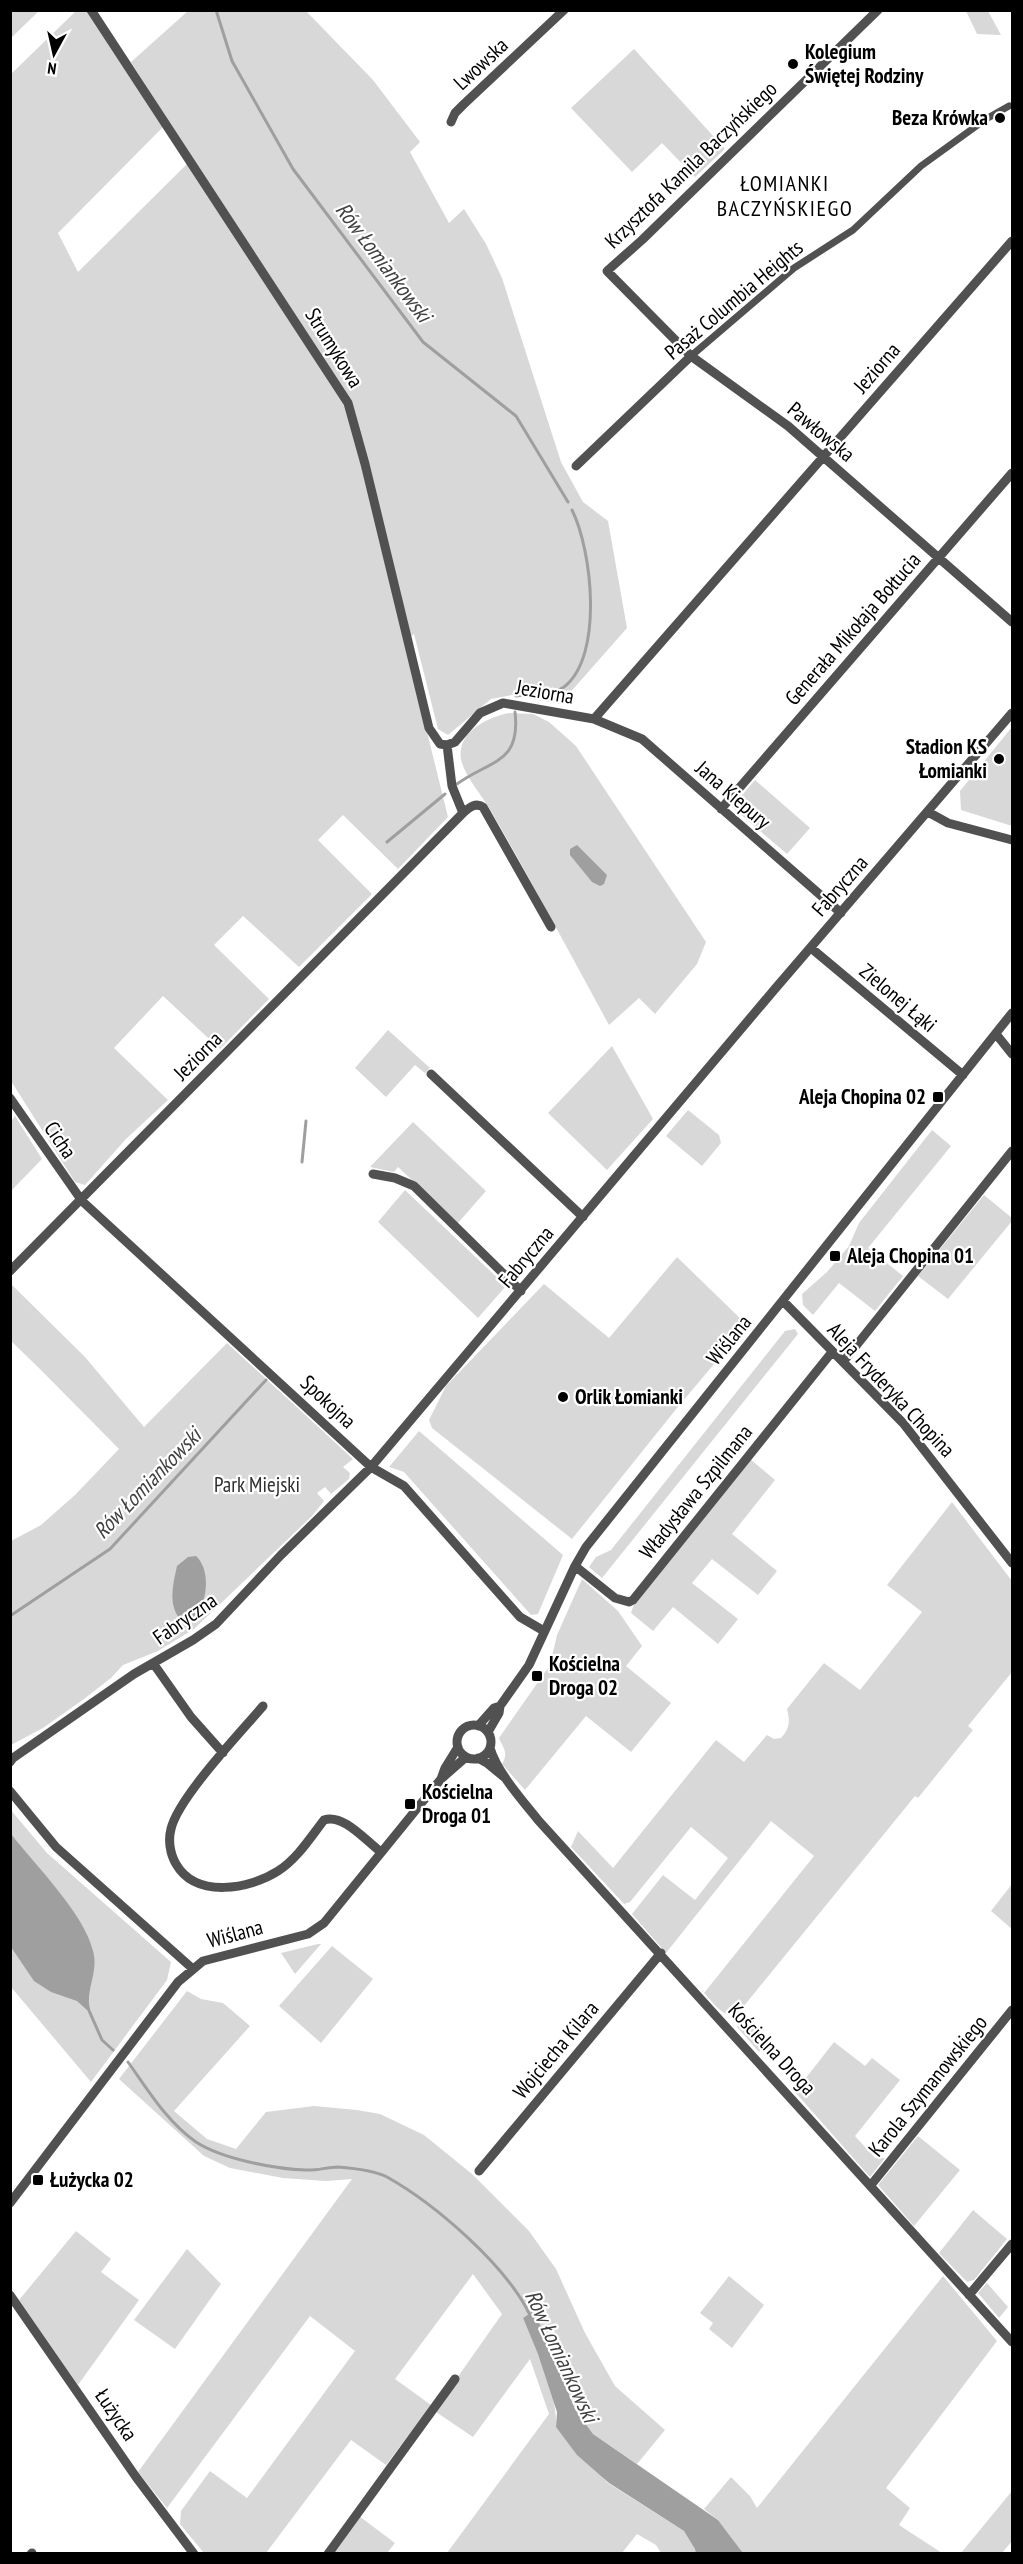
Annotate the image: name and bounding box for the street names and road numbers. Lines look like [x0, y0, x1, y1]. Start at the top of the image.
street label: Lwowska [448, 32, 514, 96]
street label: Krzysztofa Kamila Baczyńskiego [599, 75, 782, 254]
street label: Pasaż Columbia Heights [659, 234, 808, 365]
street label: Strumykowa [299, 303, 369, 393]
street label: Jeziorna [847, 337, 906, 399]
street label: Pawłowska [782, 396, 860, 468]
street label: Generała Mikołaja Bołtucia [779, 547, 926, 711]
street label: Jeziorna [513, 673, 576, 710]
street label: Jana Kiepury [689, 754, 777, 835]
street label: Fabryczna [806, 850, 874, 922]
street label: Zielonej Łąki [854, 957, 943, 1038]
street label: Jeziorna [167, 1026, 228, 1086]
street label: Cicha [38, 1116, 83, 1164]
street label: Fabryczna [492, 1220, 559, 1293]
street label: Wiślana [700, 1309, 757, 1370]
street label: Aleja Fryderyka Chopina [822, 1317, 961, 1463]
street label: Spokojna [295, 1369, 362, 1434]
street label: Władysława Szpilmana [633, 1419, 758, 1564]
street label: Fabryczna [147, 1587, 222, 1650]
street label: Wiślana [204, 1913, 266, 1954]
street label: Wojciecha Kilara [507, 1995, 604, 2104]
street label: Kościelna Droga [723, 1997, 822, 2101]
street label: Karola Szymanowskiego [862, 2009, 993, 2162]
street label: Łużycka [89, 2384, 144, 2446]

